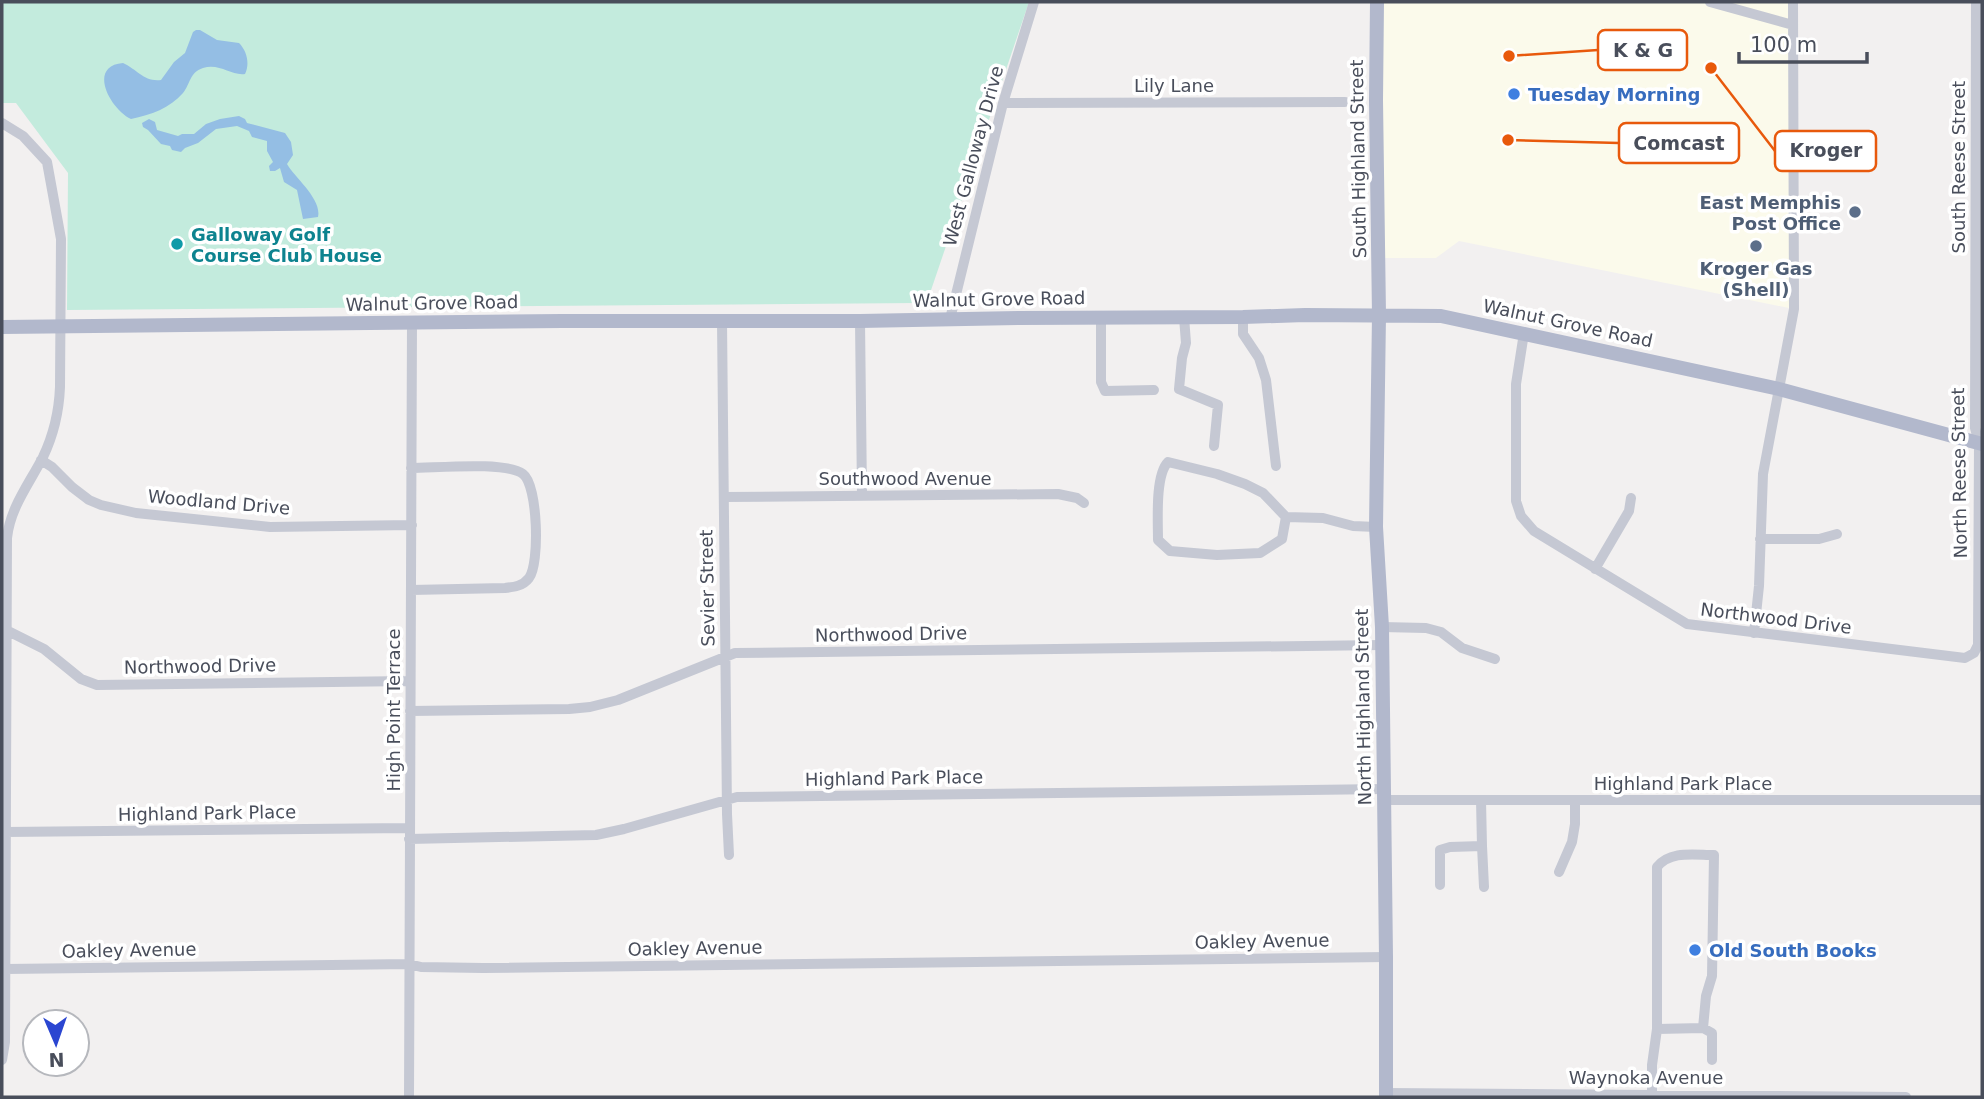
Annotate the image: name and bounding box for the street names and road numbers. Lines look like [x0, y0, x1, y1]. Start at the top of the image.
street label: South Highland Street [1346, 59, 1370, 259]
street label: West Galloway Drive [939, 63, 1007, 249]
street label: Lily Lane [1134, 75, 1214, 96]
street label: South Reese Street [1948, 81, 1969, 253]
street label: Walnut Grove Road [912, 287, 1086, 311]
street label: Walnut Grove Road [345, 291, 519, 315]
street label: Walnut Grove Road [1481, 295, 1655, 351]
street label: North Reese Street [1947, 387, 1971, 559]
street label: Southwood Avenue [818, 468, 992, 489]
street label: Woodland Drive [147, 485, 291, 519]
street label: Sevier Street [695, 529, 719, 647]
street label: Northwood Drive [1699, 598, 1853, 638]
street label: North Highland Street [1351, 608, 1375, 806]
street label: Northwood Drive [815, 622, 967, 646]
street label: High Point Terrace [383, 628, 404, 792]
street label: Northwood Drive [124, 654, 276, 678]
street label: Highland Park Place [805, 766, 983, 790]
street label: Highland Park Place [1594, 773, 1772, 794]
street label: Highland Park Place [118, 801, 296, 825]
street label: Oakley Avenue [1194, 929, 1330, 953]
street label: Oakley Avenue [627, 936, 763, 960]
street label: Oakley Avenue [61, 938, 197, 962]
street label: Waynoka Avenue [1569, 1067, 1723, 1088]

